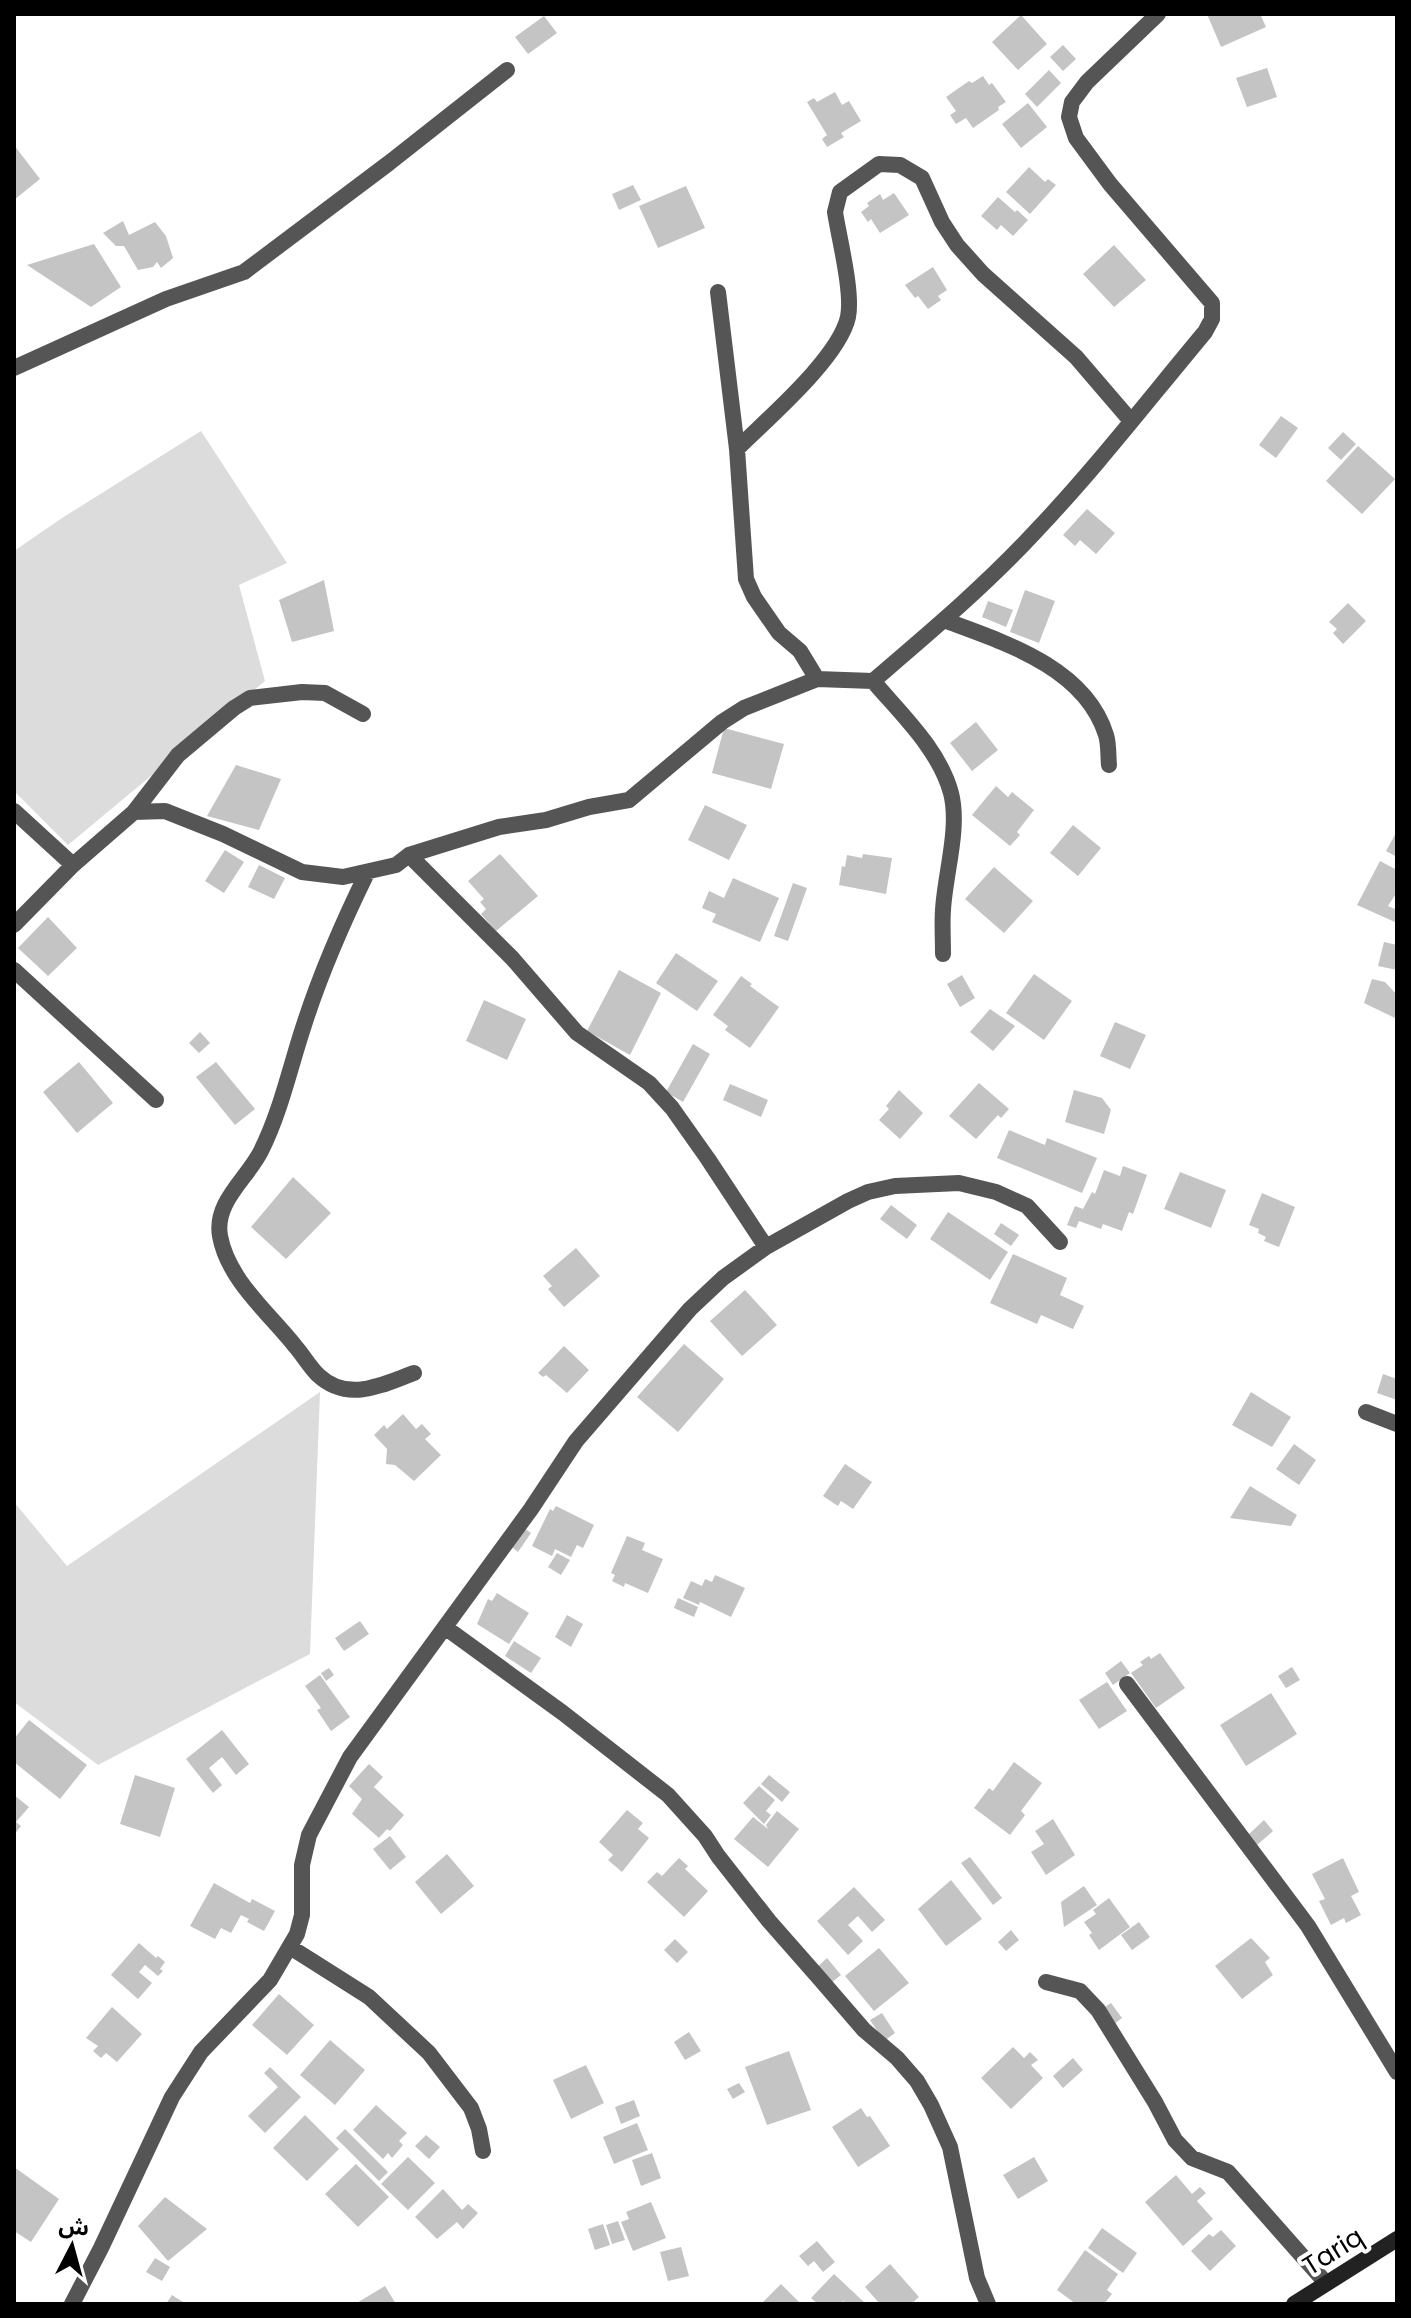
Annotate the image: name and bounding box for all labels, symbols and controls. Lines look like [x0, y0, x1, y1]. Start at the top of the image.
north arrow [32, 2206, 112, 2286]
text: ش [57, 2210, 91, 2244]
street label: Tariq [1296, 2218, 1370, 2284]

